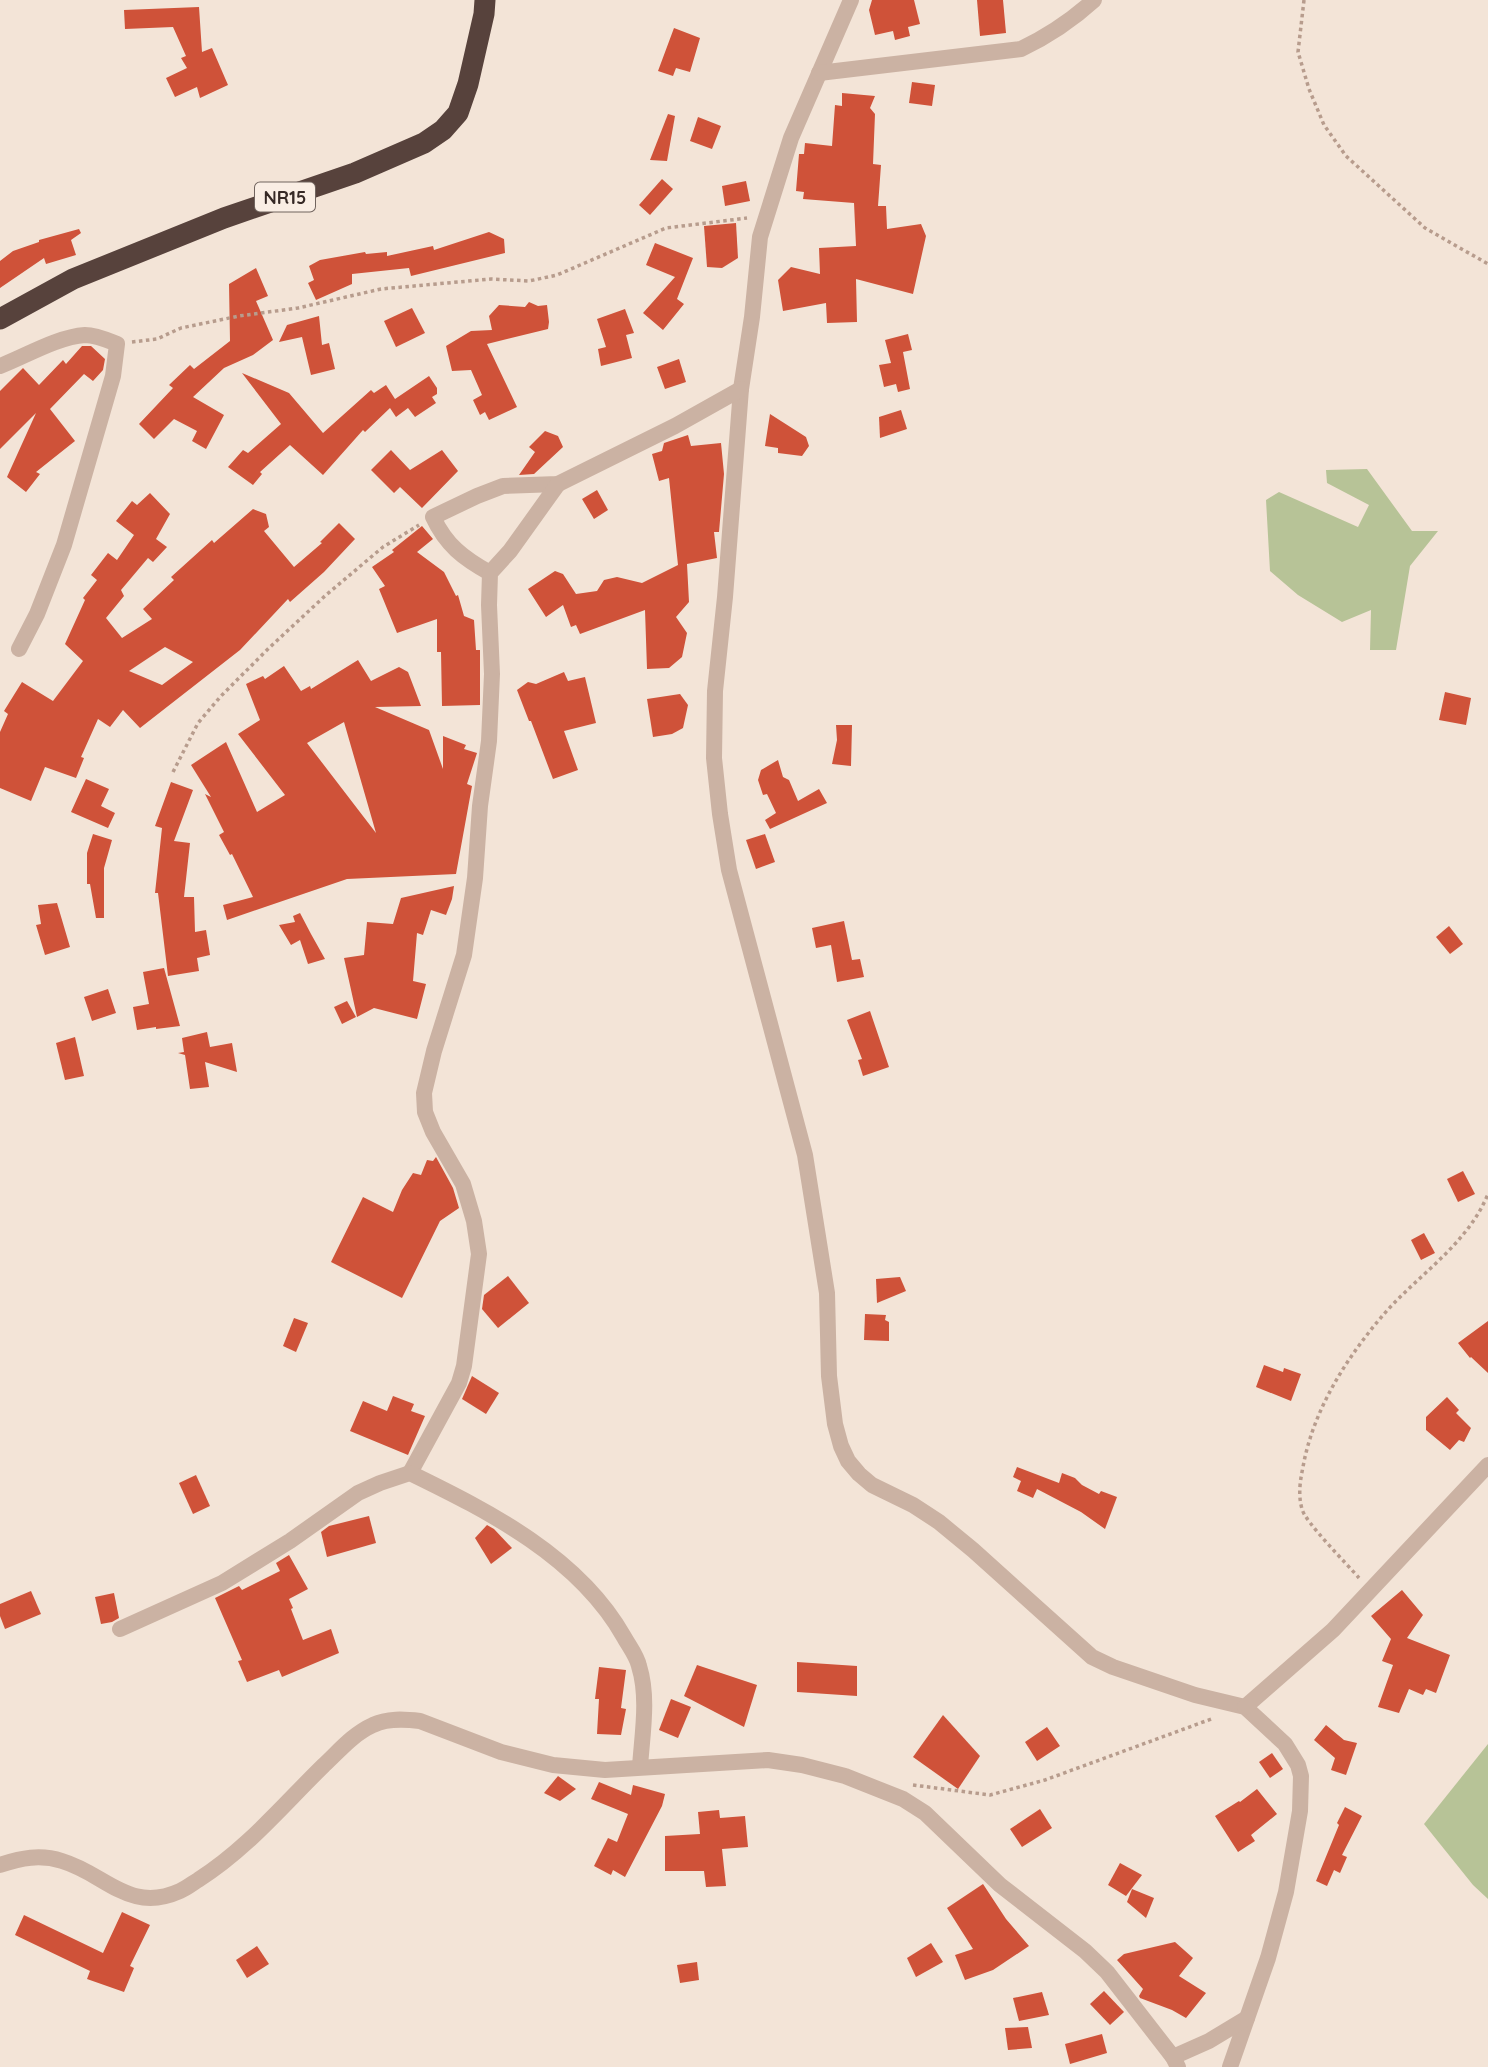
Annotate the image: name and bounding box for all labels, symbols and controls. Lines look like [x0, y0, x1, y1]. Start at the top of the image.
road number: NR15 [255, 182, 315, 212]

